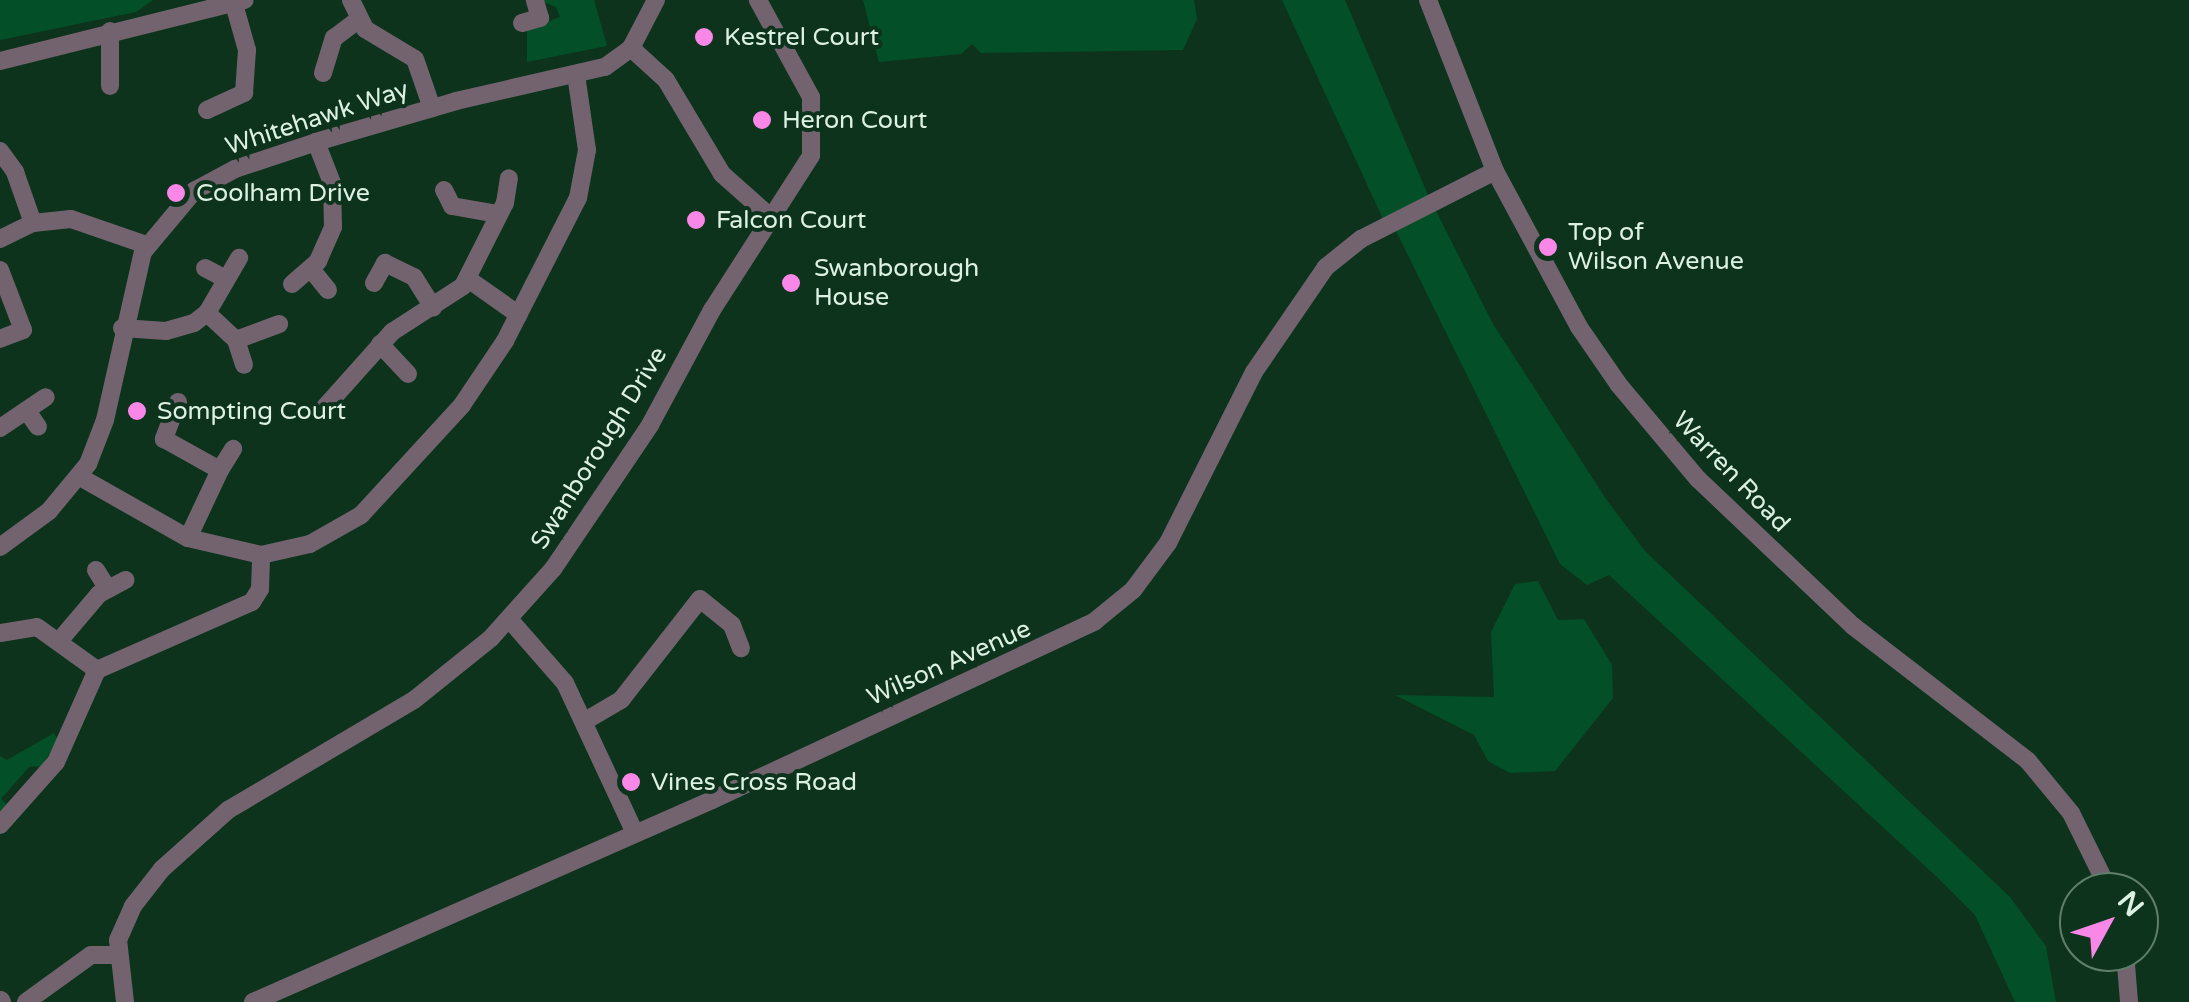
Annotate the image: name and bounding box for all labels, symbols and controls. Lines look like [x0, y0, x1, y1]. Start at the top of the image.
place label: Kestrel Court [724, 22, 879, 52]
marker: Kestrel Court [693, 26, 715, 48]
street label: Whitehawk Way [222, 74, 412, 162]
place label: Heron Court [782, 105, 927, 135]
marker: Heron Court [751, 109, 773, 131]
place label: Coolham Drive [196, 178, 370, 208]
marker: Coolham Drive [165, 182, 187, 204]
place label: Falcon Court [716, 205, 866, 235]
marker: Falcon Court [685, 209, 707, 231]
place label: Top of Wilson Avenue [1568, 218, 1744, 277]
marker: Top of Wilson Avenue [1537, 236, 1559, 258]
place label: Swanborough House [814, 254, 979, 313]
marker: Swanborough House [778, 270, 804, 296]
street label: Swanborough Drive [524, 341, 674, 555]
place label: Sompting Court [157, 396, 346, 426]
marker: Sompting Court [126, 400, 148, 422]
street label: Warren Road [1666, 406, 1796, 538]
street label: Wilson Avenue [863, 614, 1035, 712]
place label: Vines Cross Road [651, 767, 857, 797]
marker: Vines Cross Road [620, 771, 642, 793]
north arrow [2059, 872, 2159, 972]
text: N [2110, 884, 2151, 924]

